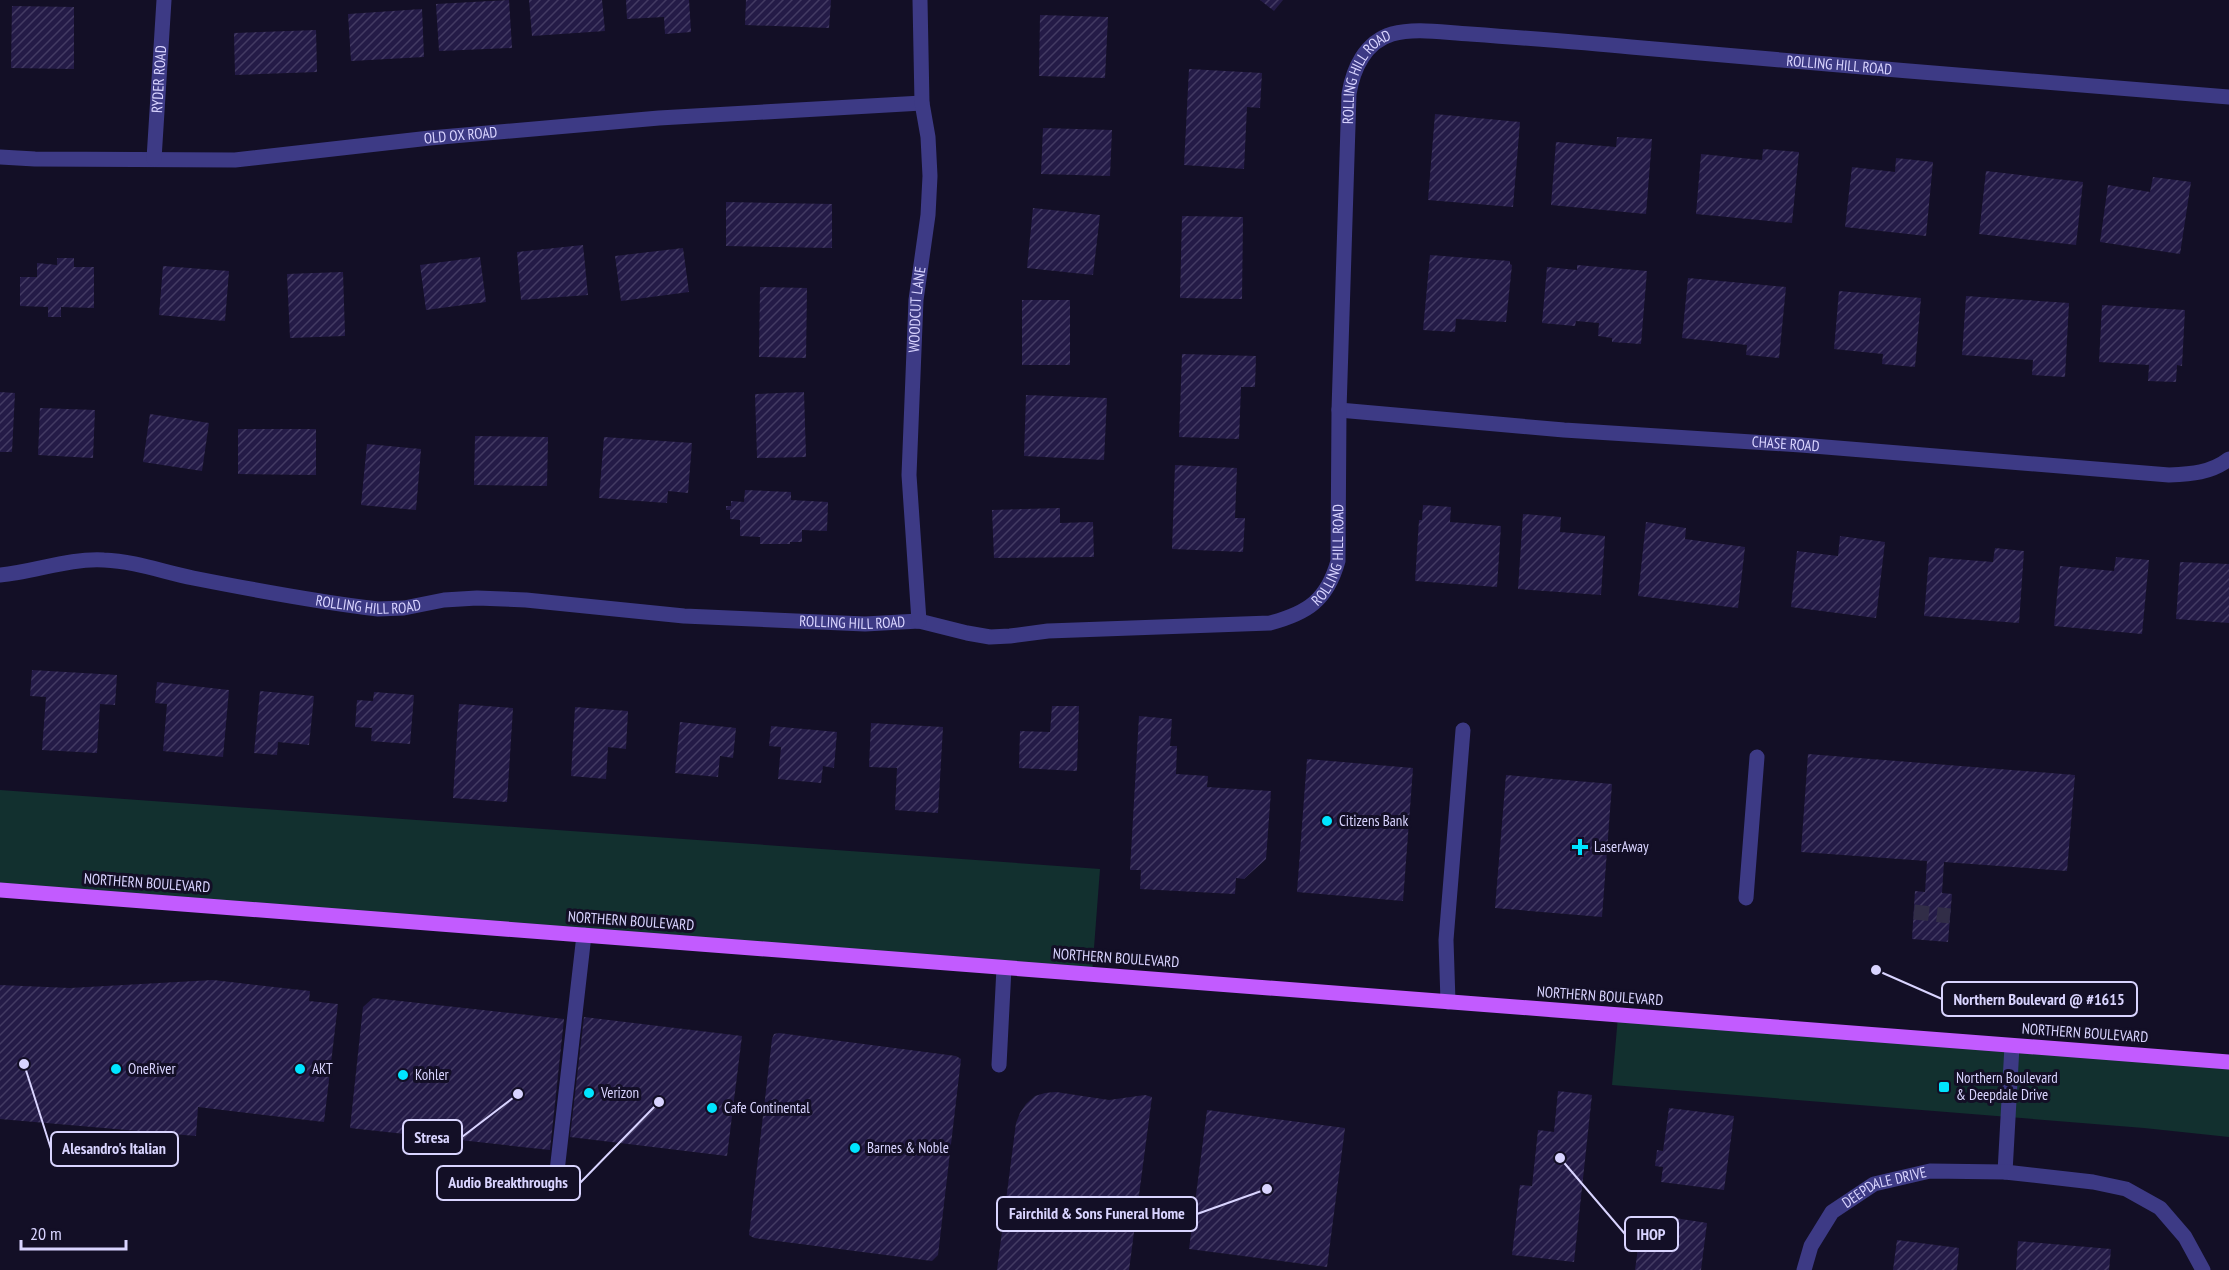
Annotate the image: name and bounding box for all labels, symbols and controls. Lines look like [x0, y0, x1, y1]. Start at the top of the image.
street label: ROLLING HILL ROAD [1338, 25, 1394, 124]
street label: RYDER ROAD [147, 45, 170, 114]
street label: ROLLING HILL ROAD [1786, 51, 1893, 79]
street label: OLD OX ROAD [423, 122, 498, 148]
street label: WOODCUT LANE [904, 265, 930, 353]
street label: CHASE ROAD [1751, 432, 1820, 455]
street label: ROLLING HILL ROAD [1307, 504, 1347, 610]
street label: ROLLING HILL ROAD [314, 591, 423, 618]
street label: ROLLING HILL ROAD [799, 611, 906, 633]
place label: Citizens Bank [1339, 811, 1408, 830]
marker: Citizens Bank [1320, 814, 1334, 828]
place label: LaserAway [1594, 837, 1649, 856]
marker: LaserAway [1571, 838, 1589, 856]
street label: NORTHERN BOULEVARD [83, 869, 211, 896]
street label: NORTHERN BOULEVARD [567, 907, 695, 934]
street label: NORTHERN BOULEVARD [1052, 944, 1180, 971]
street label: NORTHERN BOULEVARD [1536, 982, 1664, 1009]
callout: Northern Boulevard @ #1615 [1942, 982, 2137, 1016]
text: Northern Boulevard @ #1615 [1953, 989, 2125, 1009]
street label: NORTHERN BOULEVARD [2021, 1019, 2149, 1046]
place label: OneRiver [128, 1059, 176, 1078]
place label: AKT [312, 1059, 333, 1078]
marker: OneRiver [109, 1062, 123, 1076]
marker: AKT [293, 1062, 307, 1076]
place label: Kohler [415, 1065, 450, 1084]
marker: Kohler [396, 1068, 410, 1082]
place label: Northern Boulevard & Deepdale Drive [1956, 1068, 2058, 1104]
marker: Northern Boulevard & Deepdale Drive [1937, 1080, 1951, 1094]
place label: Verizon [600, 1083, 639, 1102]
marker: Verizon [582, 1086, 596, 1100]
place label: Cafe Continental [724, 1098, 810, 1117]
marker: Cafe Continental [705, 1101, 719, 1115]
callout: Stresa [403, 1120, 462, 1154]
text: Stresa [414, 1127, 450, 1147]
callout: Alesandro's Italian [51, 1132, 178, 1166]
text: Alesandro's Italian [61, 1138, 166, 1158]
place label: Barnes & Noble [867, 1138, 949, 1157]
marker: Barnes & Noble [848, 1141, 862, 1155]
street label: DEEPDALE DRIVE [1838, 1162, 1928, 1212]
callout: Audio Breakthroughs [437, 1166, 580, 1200]
text: Audio Breakthroughs [447, 1172, 568, 1192]
callout: Fairchild & Sons Funeral Home [997, 1197, 1197, 1231]
text: Fairchild & Sons Funeral Home [1009, 1203, 1185, 1223]
scale bar [21, 1213, 126, 1251]
callout: IHOP [1625, 1217, 1678, 1251]
text: 20 m [30, 1222, 62, 1245]
text: IHOP [1637, 1224, 1666, 1244]

